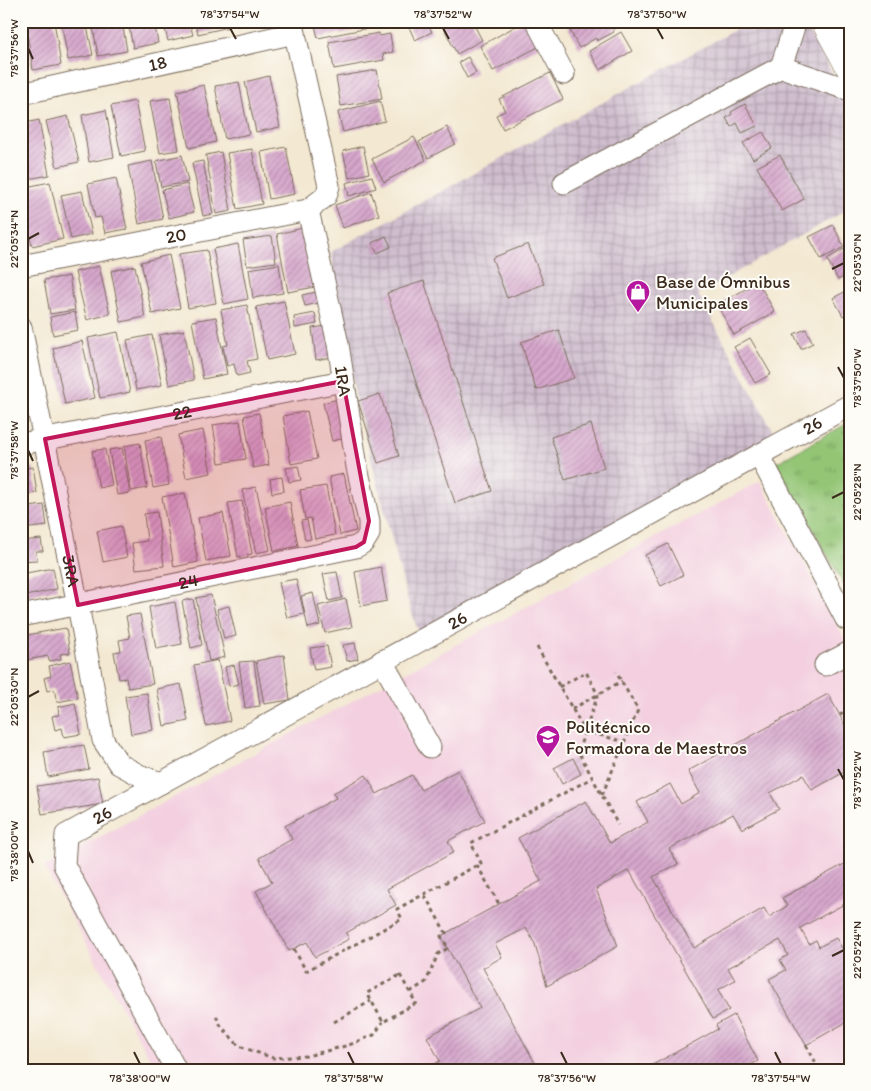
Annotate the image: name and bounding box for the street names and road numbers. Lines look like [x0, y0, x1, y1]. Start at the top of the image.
street label: 18 [146, 51, 169, 76]
street label: 20 [164, 223, 188, 249]
street label: 1RA [330, 364, 356, 398]
street label: 22 [171, 400, 194, 425]
street label: 26 [799, 411, 826, 440]
street label: 3RA [57, 553, 85, 589]
street label: 24 [176, 569, 201, 594]
street label: 26 [444, 606, 471, 635]
street label: 26 [89, 801, 116, 829]

